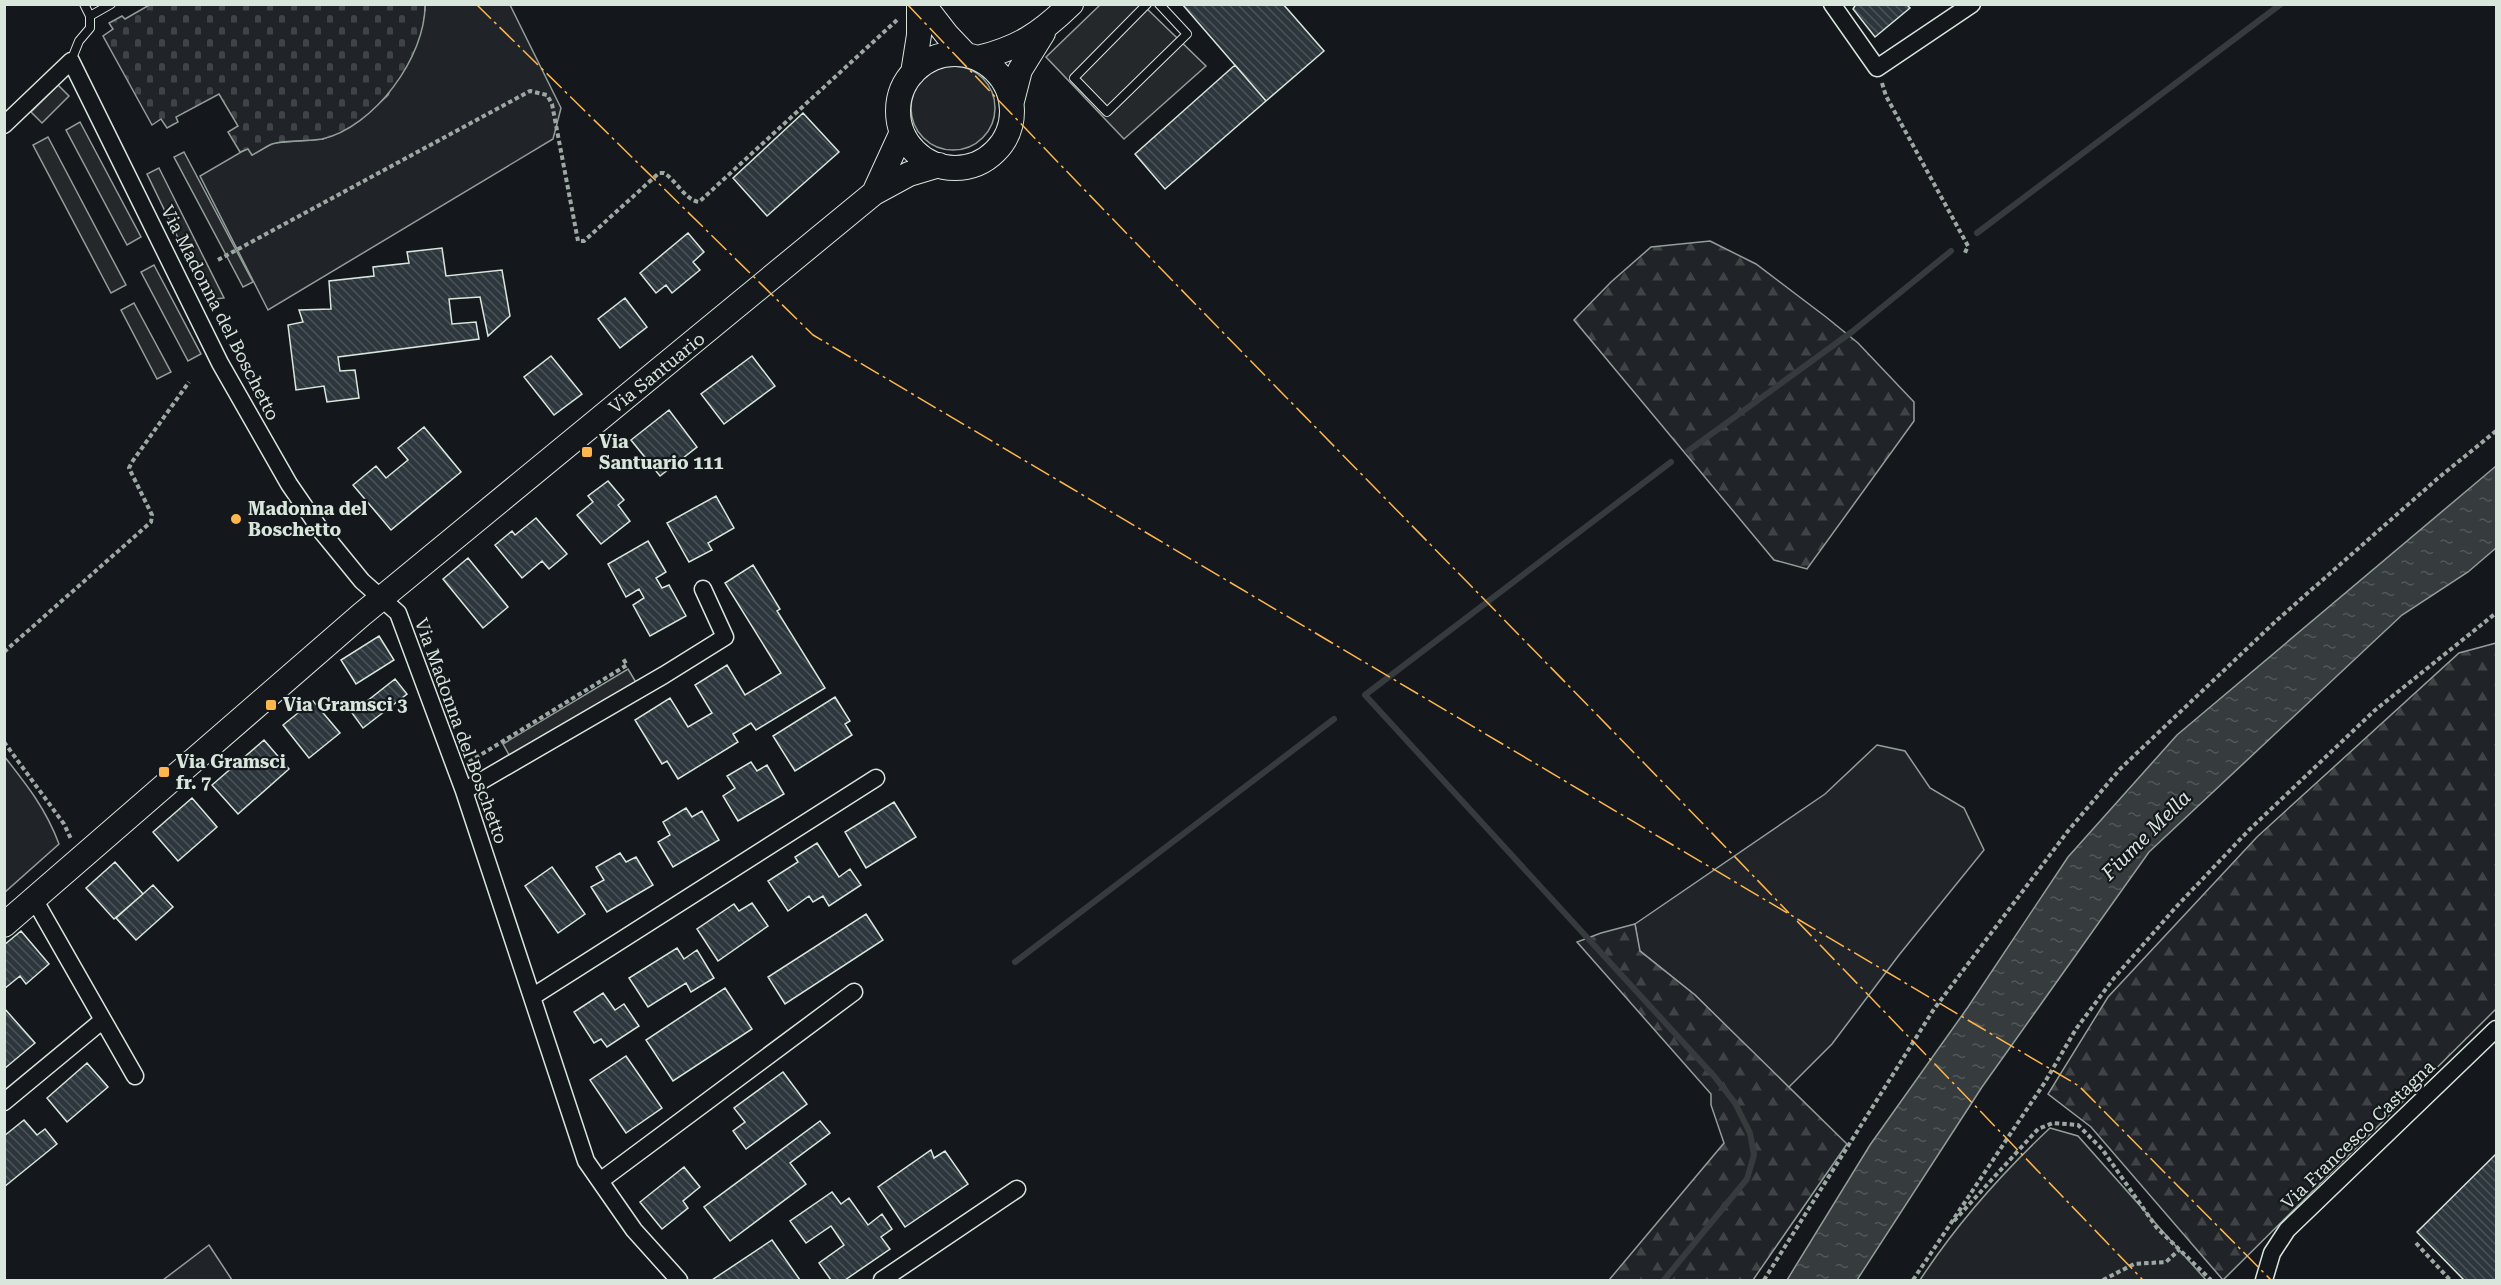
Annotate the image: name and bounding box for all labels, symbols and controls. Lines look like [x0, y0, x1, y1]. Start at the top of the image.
street label: Via Madonna del Boschetto [157, 202, 284, 424]
street label: Via Santuario [605, 328, 709, 418]
place label: Via Santuario 111 [599, 431, 724, 473]
marker: Via Santuario 111 [580, 445, 594, 459]
place label: Madonna del Boschetto [248, 498, 367, 540]
marker: Madonna del Boschetto [229, 512, 243, 526]
street label: Via Madonna del Boschetto [411, 615, 512, 846]
place label: Via Gramsci 3 [283, 694, 407, 715]
marker: Via Gramsci 3 [264, 698, 278, 712]
place label: Via Gramsci fr. 7 [176, 751, 286, 793]
marker: Via Gramsci fr. 7 [157, 765, 171, 779]
water label: Fiume Mella [2096, 785, 2196, 885]
street label: Via Francesco Castagna [2277, 1056, 2439, 1213]

